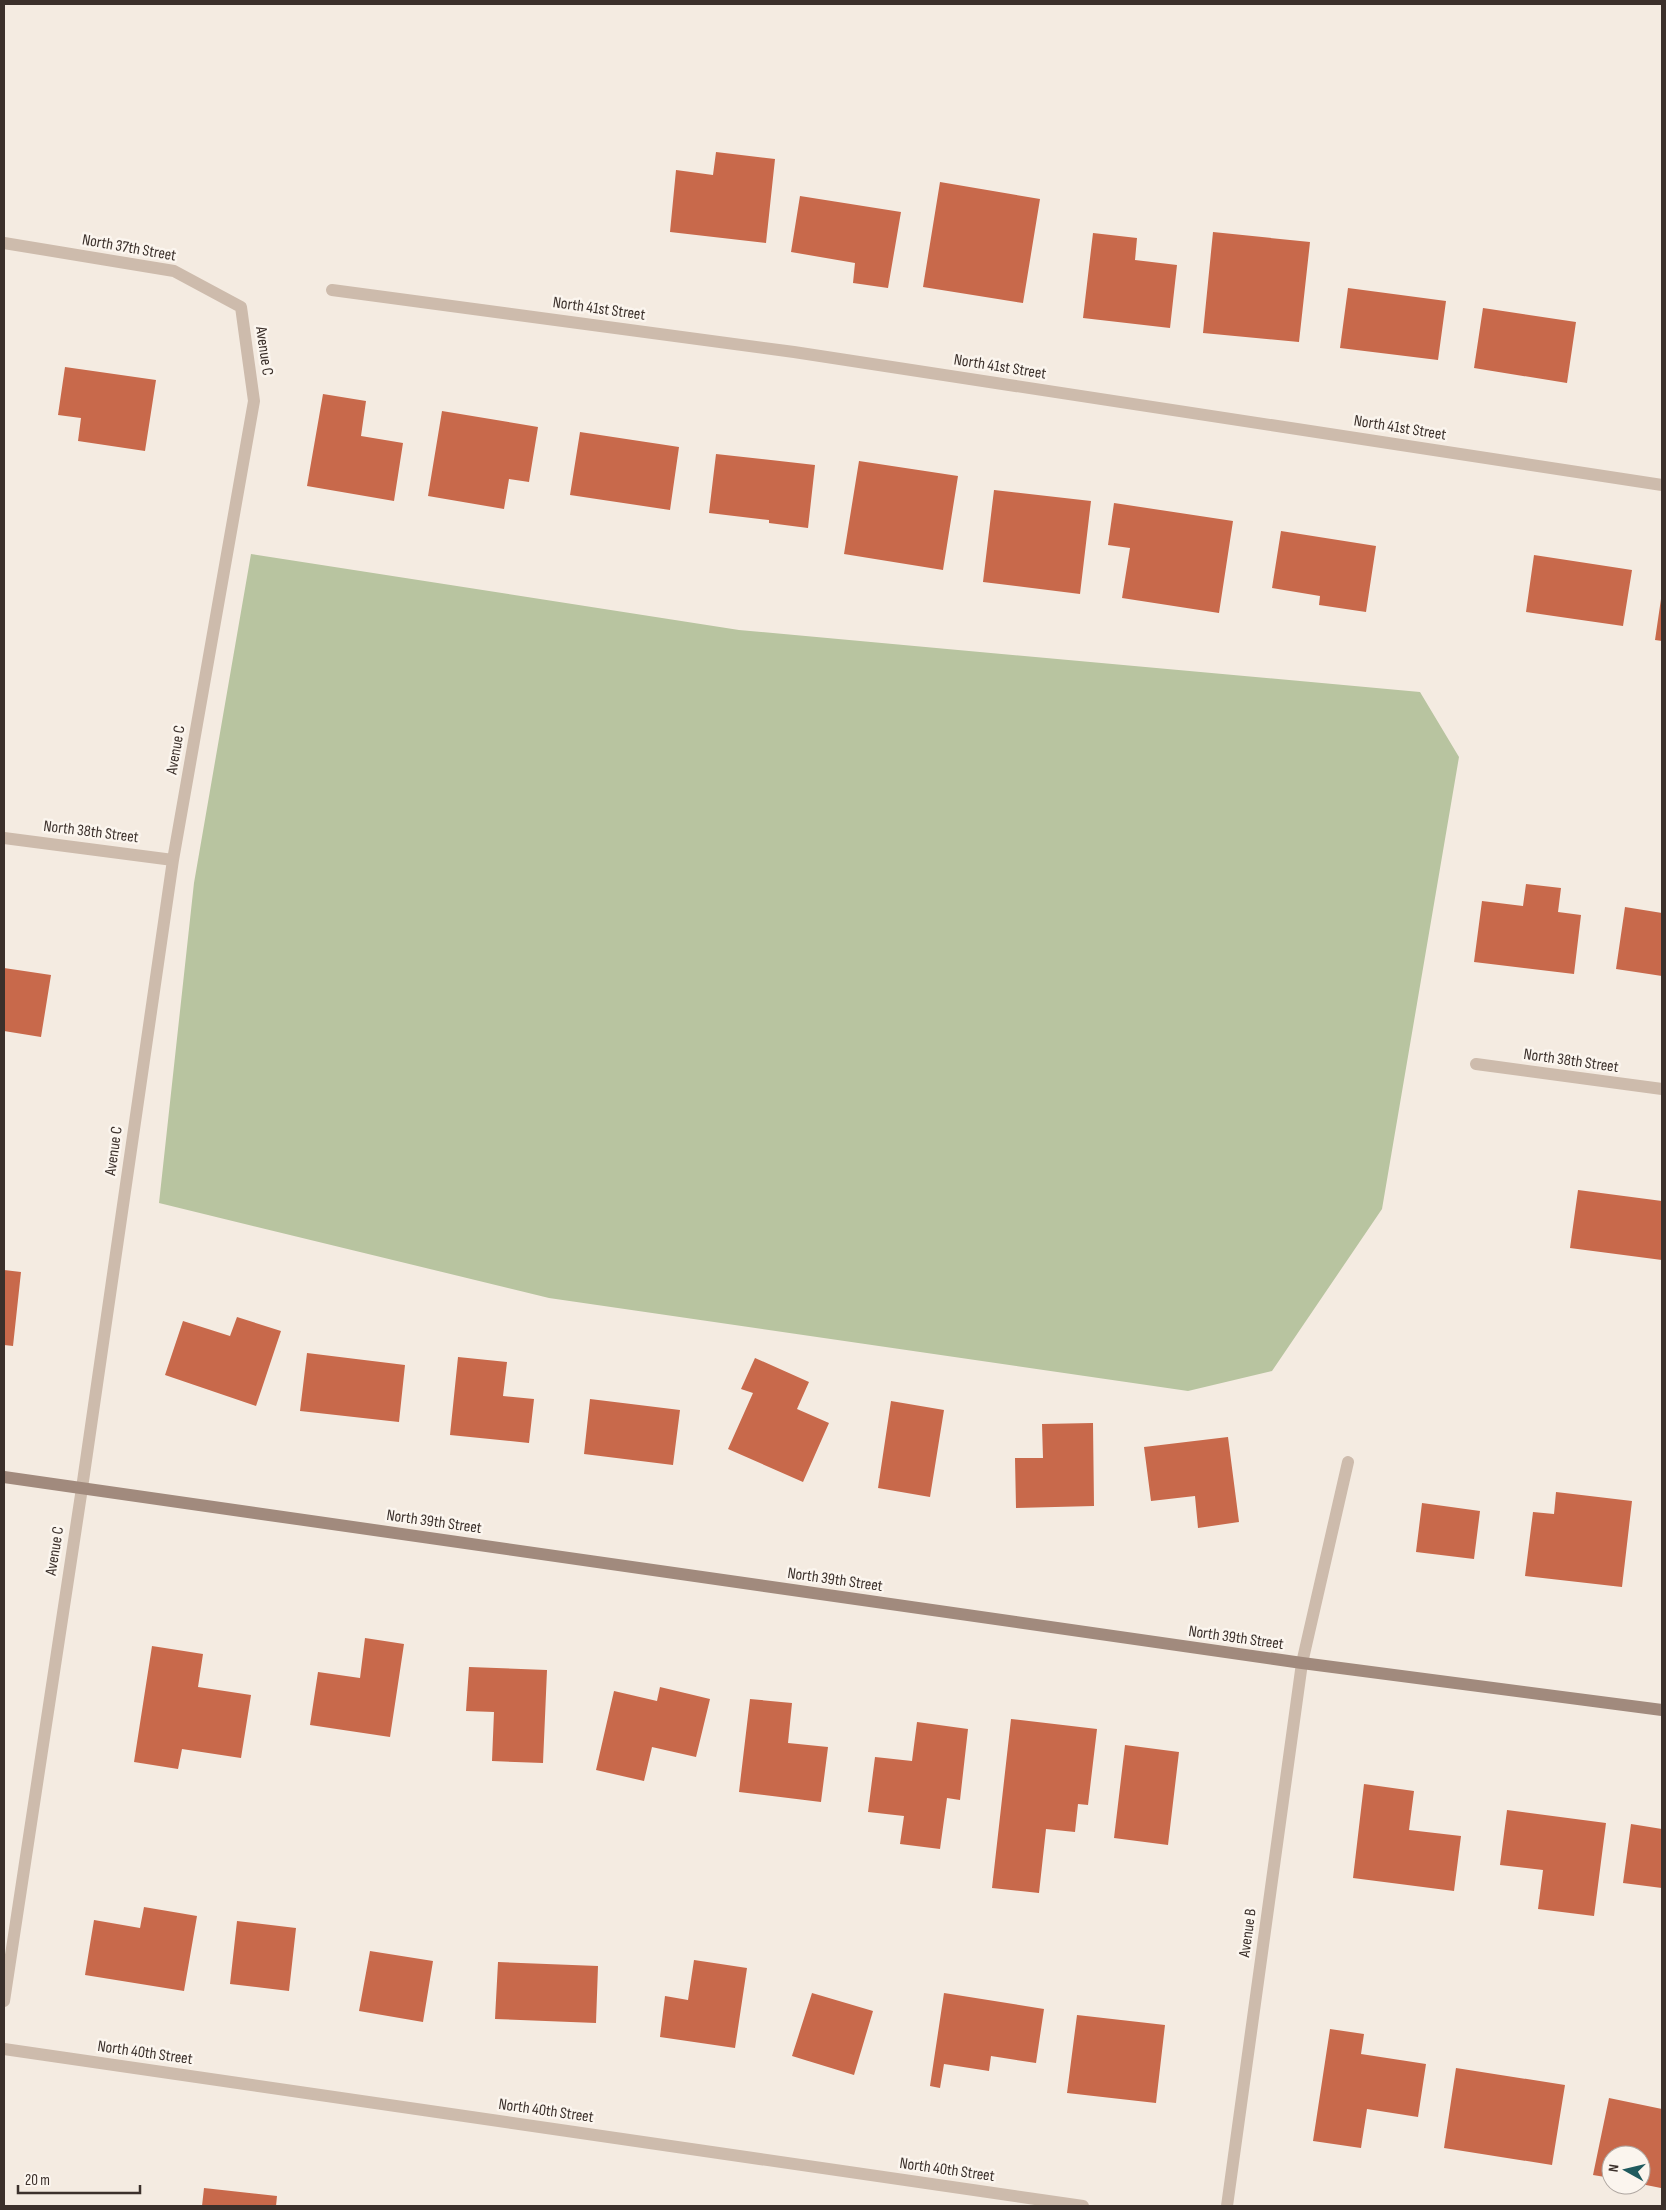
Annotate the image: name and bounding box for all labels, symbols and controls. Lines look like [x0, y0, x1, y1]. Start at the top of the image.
street label: North 37th Street [81, 230, 178, 266]
street label: North 41st Street [552, 293, 647, 325]
street label: Avenue C [251, 324, 277, 377]
street label: North 41st Street [953, 350, 1048, 384]
street label: North 41st Street [1353, 411, 1448, 445]
street label: Avenue C [162, 724, 190, 777]
street label: North 38th Street [42, 817, 140, 847]
street label: North 38th Street [1522, 1045, 1620, 1077]
street label: Avenue C [101, 1125, 127, 1178]
street label: North 39th Street [385, 1506, 483, 1538]
street label: Avenue C [42, 1525, 68, 1578]
street label: North 39th Street [786, 1564, 884, 1596]
street label: North 39th Street [1187, 1622, 1285, 1654]
street label: Avenue B [1235, 1908, 1261, 1959]
street label: North 40th Street [96, 2037, 194, 2069]
street label: North 40th Street [497, 2095, 595, 2127]
north arrow [1601, 2145, 1651, 2195]
street label: North 40th Street [898, 2154, 996, 2186]
scale bar [18, 2162, 140, 2194]
text: N [1605, 2163, 1623, 2173]
text: 20 m [25, 2171, 50, 2190]

